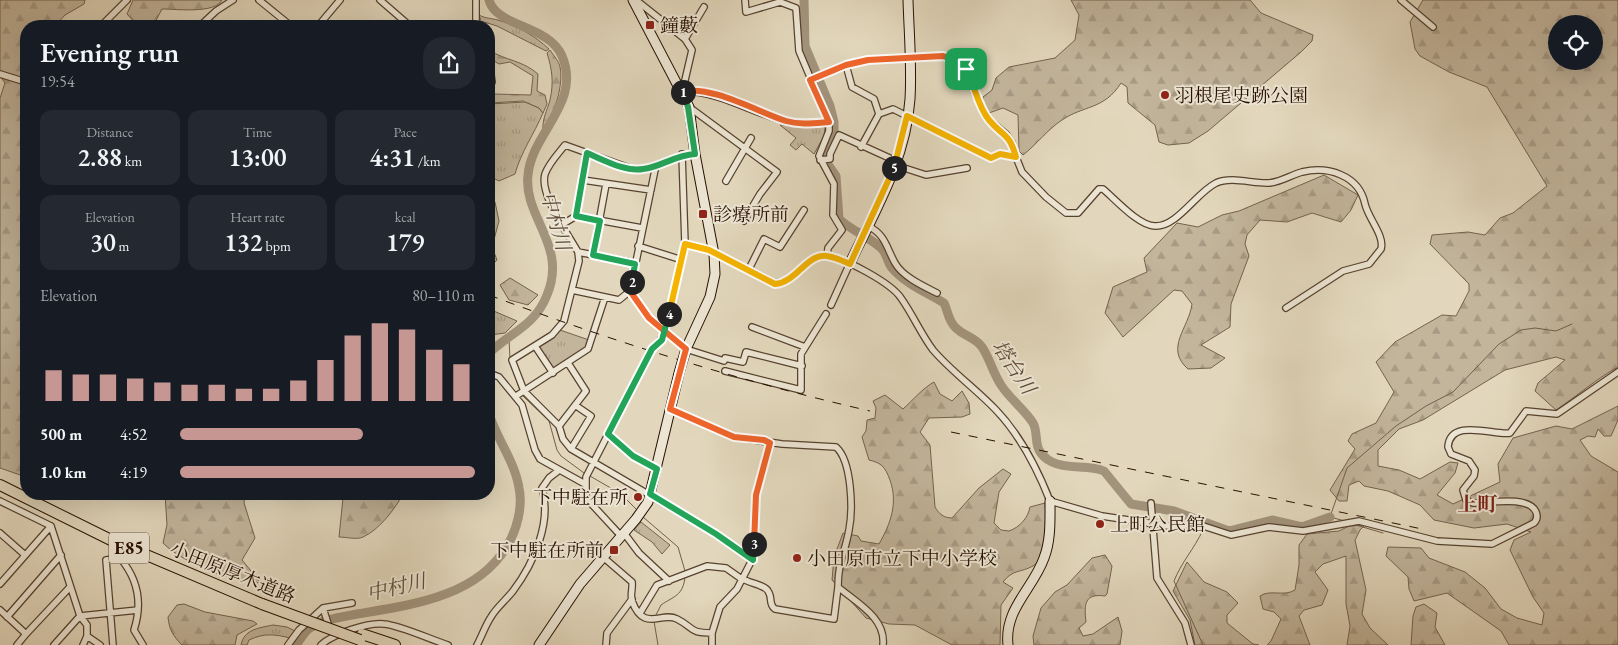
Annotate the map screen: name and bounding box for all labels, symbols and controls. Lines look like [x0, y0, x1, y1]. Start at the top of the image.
place label: 鐘藪 [660, 13, 698, 38]
map controls [1548, 15, 1603, 70]
button: locate [1548, 15, 1603, 70]
marker: 鐘藪 [644, 19, 656, 31]
text: Evening run [40, 34, 179, 70]
button: share [423, 37, 475, 89]
pin [945, 48, 987, 90]
icon: arrive [952, 55, 980, 83]
text: 19:54 [40, 71, 75, 92]
pin: 1 [670, 80, 696, 104]
text: 1 [680, 83, 687, 101]
place label: 羽根尾史跡公園 [1175, 83, 1308, 108]
marker: 羽根尾史跡公園 [1159, 89, 1171, 101]
text: Distance [86, 123, 133, 141]
text: Time [243, 123, 272, 141]
text: Pace [393, 123, 417, 141]
text: 2.88 [77, 141, 122, 173]
text: 13:00 [228, 141, 287, 173]
text: 4:31 [370, 141, 415, 173]
text: km [122, 152, 142, 170]
text: /km [415, 152, 441, 170]
pin: 5 [882, 156, 906, 180]
text: 5 [891, 159, 898, 177]
water label: 中村川 [535, 189, 577, 255]
place label: 診療所前 [713, 202, 789, 227]
text: Elevation [85, 208, 135, 226]
text: Heart rate [230, 208, 285, 226]
text: kcal [395, 208, 416, 226]
marker: 診療所前 [697, 208, 709, 220]
text: 30 [90, 226, 116, 258]
text: 132 [224, 226, 263, 258]
text: 179 [386, 226, 424, 258]
text: m [116, 237, 130, 255]
text: bpm [263, 237, 291, 255]
pin: 2 [620, 270, 644, 294]
text: 2 [629, 273, 636, 291]
text: Elevation [40, 285, 98, 306]
text: 80–110 m [412, 285, 475, 306]
pin: 4 [656, 302, 682, 326]
text: 4 [666, 305, 673, 323]
water label: 塔台川 [986, 335, 1043, 401]
text: 500 m [40, 424, 82, 445]
text: 4:52 [120, 424, 147, 445]
text: 1.0 km [40, 462, 86, 483]
text: 4:19 [120, 462, 147, 483]
place label: 下中駐在所 [533, 485, 628, 510]
marker: 下中駐在所 [632, 491, 644, 503]
district label: 上町 [1457, 491, 1498, 517]
place label: 上町公民館 [1110, 512, 1205, 537]
marker: 上町公民館 [1094, 518, 1106, 530]
road number: E85 [109, 532, 149, 564]
pin: 3 [742, 532, 766, 556]
text: 3 [751, 535, 758, 553]
street label: 小田原厚木道路 [166, 536, 299, 609]
place label: 下中駐在所前 [490, 538, 604, 563]
marker: 下中駐在所前 [608, 544, 620, 556]
place label: 小田原市立下中小学校 [807, 546, 997, 571]
marker: 小田原市立下中小学校 [791, 552, 803, 564]
water label: 中村川 [364, 567, 430, 606]

